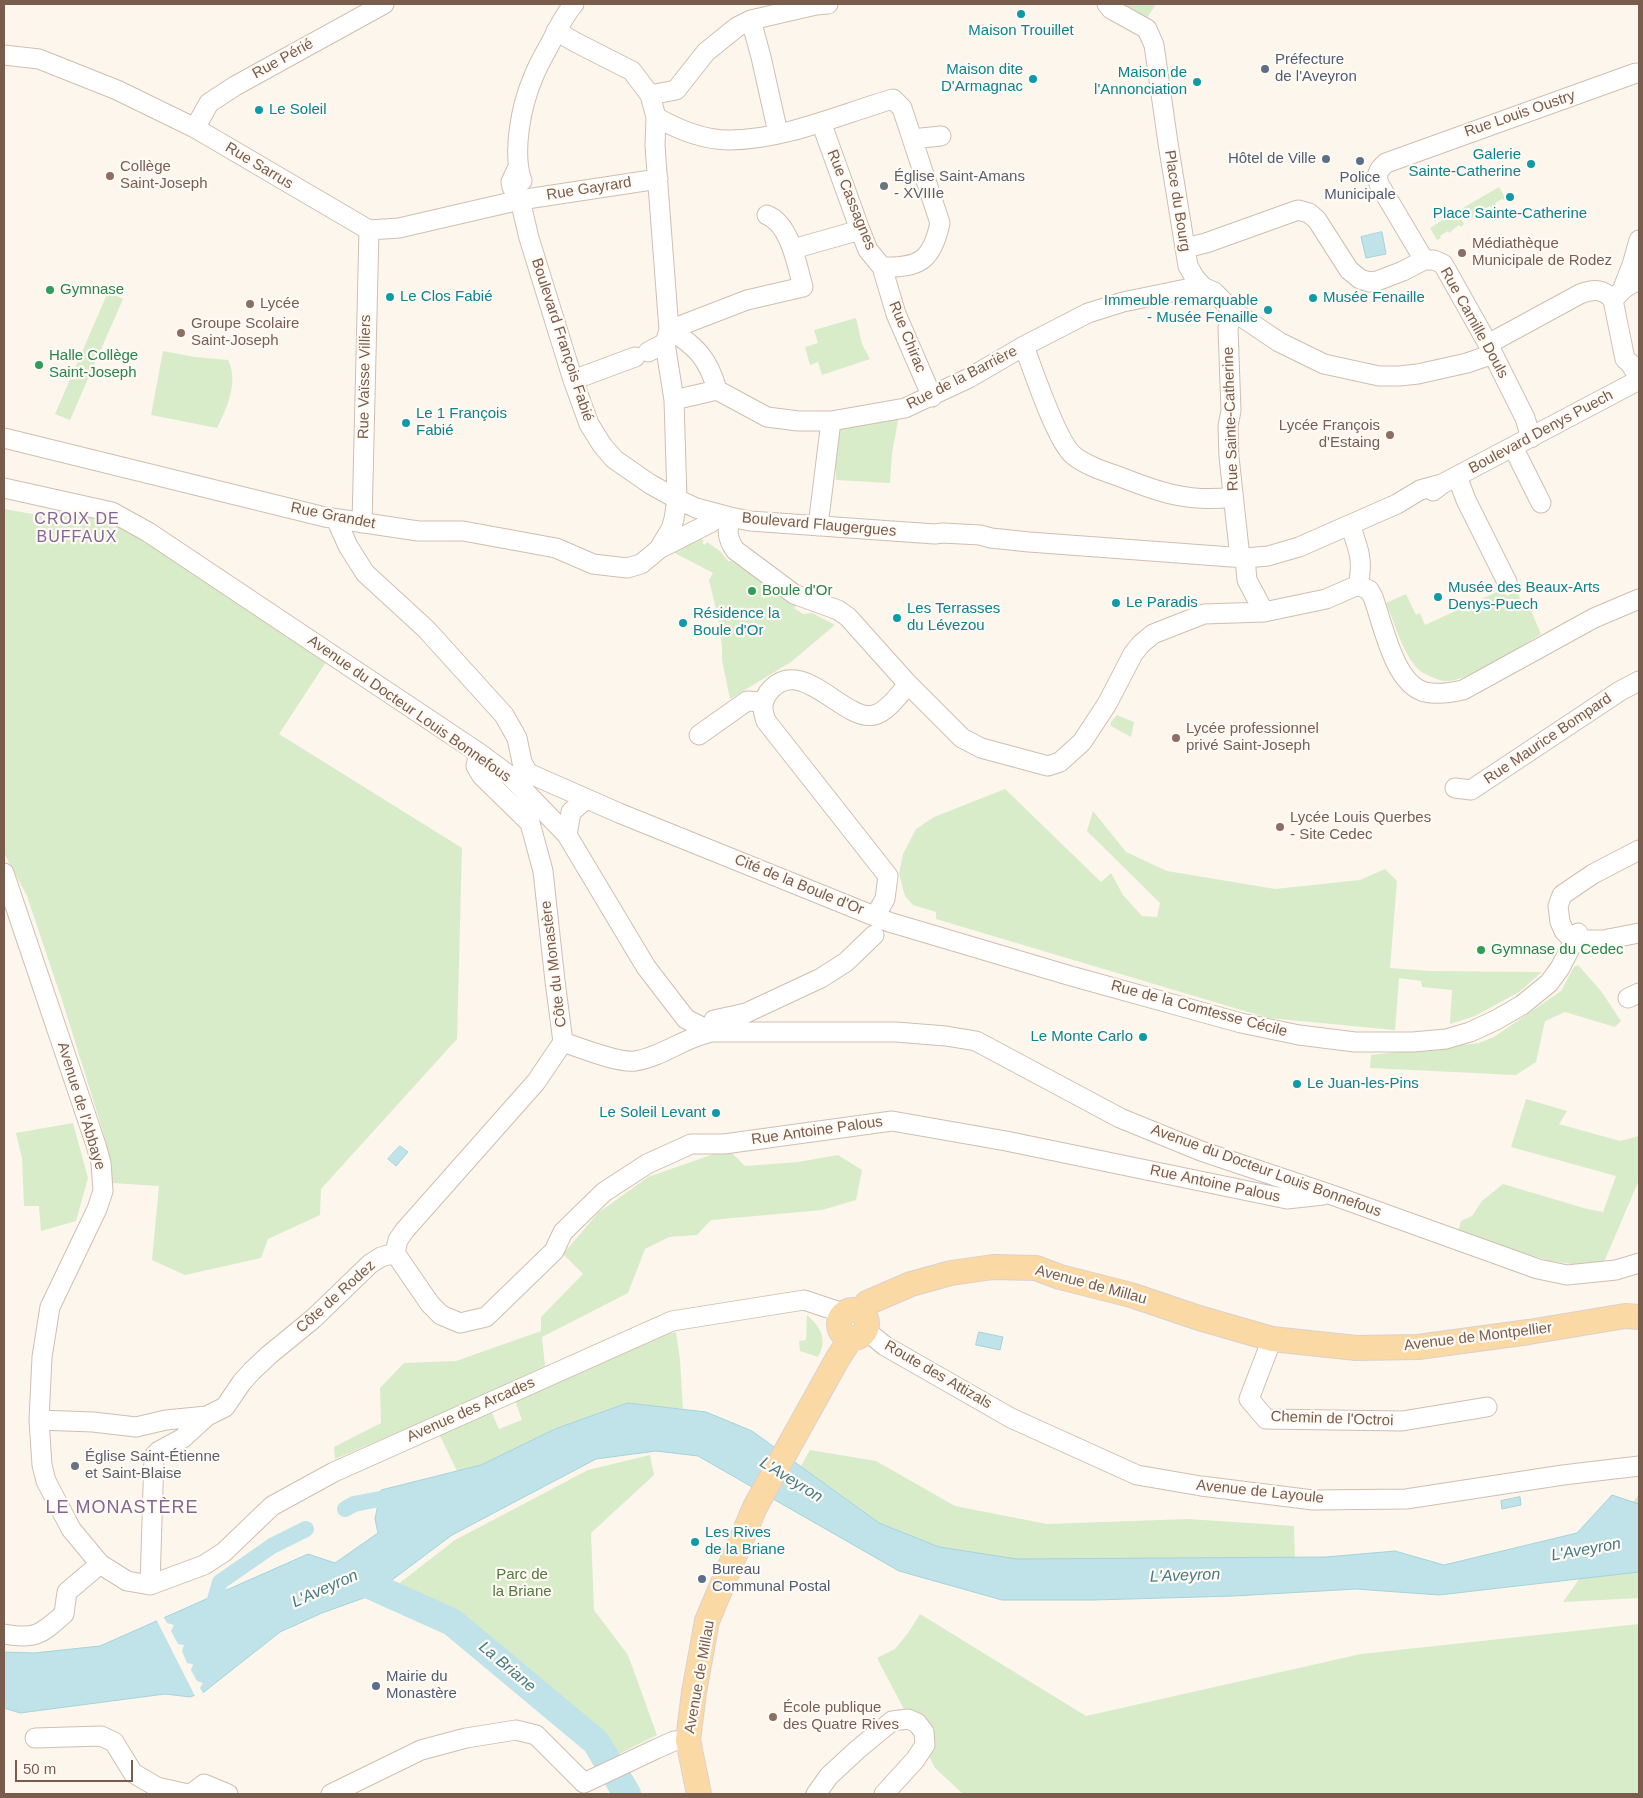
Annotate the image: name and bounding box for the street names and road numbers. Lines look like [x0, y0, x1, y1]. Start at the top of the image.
street label: Rue Périé [249, 35, 317, 83]
street label: Rue Louis Oustry [1462, 87, 1578, 141]
street label: Rue Sarrus [222, 139, 296, 193]
street label: Rue Cassagnes [823, 147, 879, 253]
street label: Place du Bourg [1160, 149, 1194, 253]
street label: Rue Gayrard [545, 173, 633, 205]
street label: Boulevard François Fabié [527, 256, 597, 424]
street label: Rue Camille Douls [1436, 264, 1512, 382]
street label: Rue Chirac [885, 299, 929, 375]
street label: Rue Vaïsse Villiers [355, 315, 375, 439]
street label: Rue de la Barrière [904, 342, 1020, 414]
street label: Rue Sainte-Catherine [1219, 347, 1243, 491]
street label: Boulevard Denys Puech [1466, 386, 1616, 478]
street label: Rue Grandet [289, 499, 377, 533]
street label: Boulevard Flaugergues [741, 509, 897, 541]
street label: Avenue du Docteur Louis Bonnefous [304, 632, 514, 786]
street label: Rue Maurice Bompard [1481, 690, 1615, 788]
street label: Cité de la Boule d'Or [732, 851, 866, 919]
street label: Côte du Monastère [537, 900, 571, 1028]
street label: Rue de la Comtesse Cécile [1109, 977, 1289, 1041]
street label: Avenue de l'Abbaye [53, 1040, 109, 1172]
street label: Rue Antoine Palous [750, 1113, 884, 1149]
street label: Avenue du Docteur Louis Bonnefous [1148, 1121, 1384, 1221]
street label: Rue Antoine Palous [1148, 1161, 1282, 1207]
street label: Côte de Rodez [293, 1257, 379, 1337]
street label: Avenue de Millau [1033, 1261, 1149, 1309]
street label: Avenue de Montpellier [1403, 1319, 1553, 1355]
street label: Route des Attizals [881, 1337, 995, 1413]
street label: Avenue des Arcades [404, 1374, 538, 1446]
street label: Chemin de l'Octroi [1270, 1408, 1394, 1430]
street label: Avenue de Layoule [1195, 1476, 1325, 1508]
street label: Avenue de Millau [681, 1619, 719, 1735]

